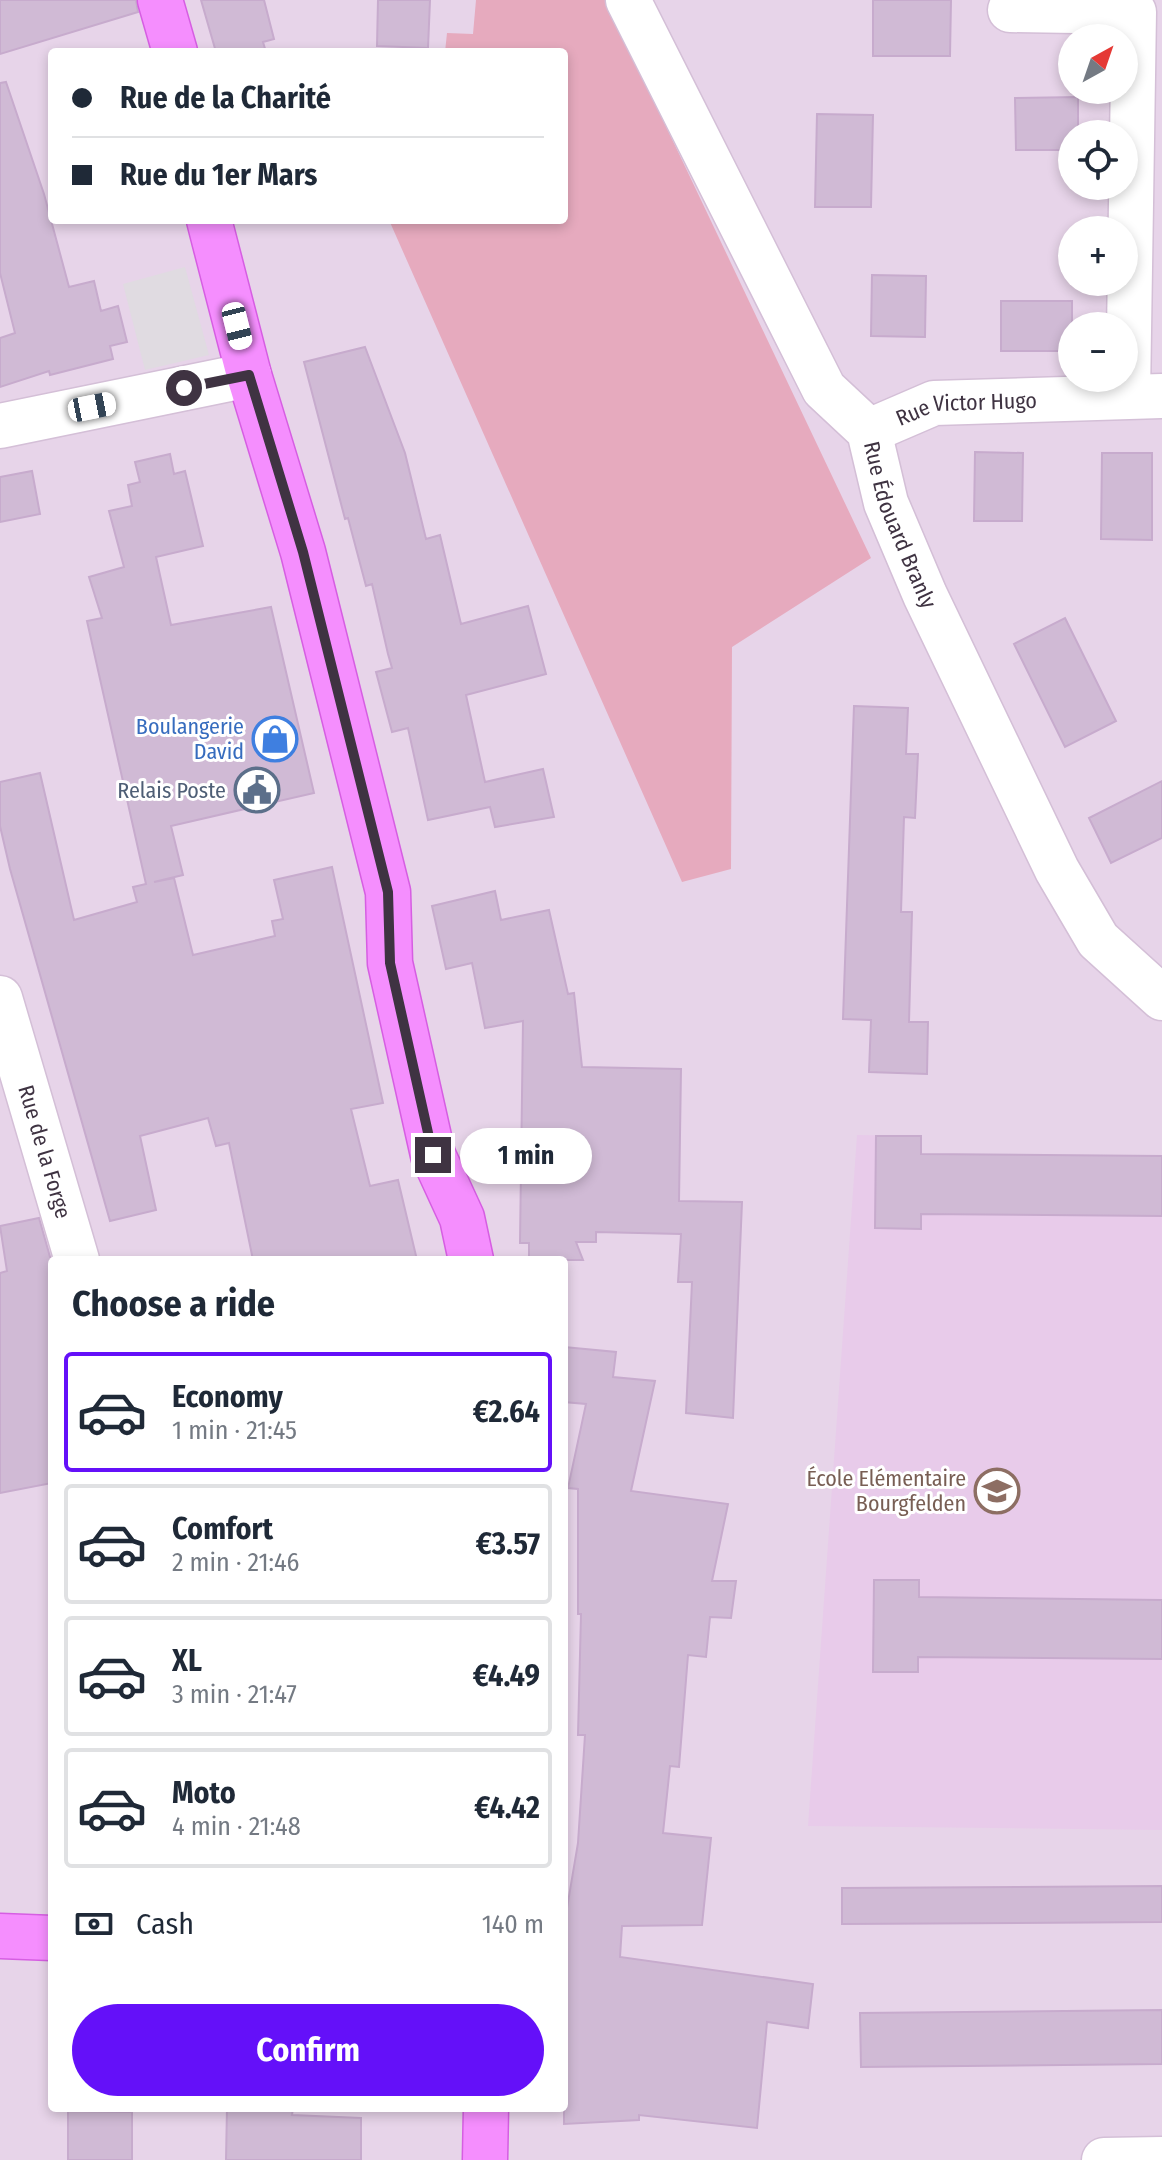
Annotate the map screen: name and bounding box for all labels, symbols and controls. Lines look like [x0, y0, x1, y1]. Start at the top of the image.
north arrow [1058, 24, 1138, 104]
map controls [1058, 24, 1138, 392]
text: Rue de la Charité [120, 80, 331, 116]
button: locate [1058, 120, 1138, 200]
text: Rue du 1er Mars [120, 157, 318, 193]
button: + [1058, 216, 1138, 296]
car [220, 300, 254, 352]
button: − [1058, 312, 1138, 392]
route start [166, 370, 202, 406]
street label: Rue Victor Hugo [891, 386, 1037, 431]
car [66, 391, 118, 423]
street label: Rue Édouard Branly [858, 438, 943, 613]
place label: Boulangerie David [136, 713, 244, 765]
shop icon: Boulangerie David [251, 715, 299, 763]
public building icon: Relais Poste [233, 766, 281, 814]
place label: Relais Poste [117, 777, 226, 804]
street label: Rue de la Forge [13, 1082, 77, 1221]
callout: 1 min [461, 1127, 593, 1183]
route end [415, 1137, 451, 1173]
text: 1 min [498, 1140, 554, 1171]
text: Choose a ride [72, 1282, 275, 1326]
icon: car [76, 1376, 148, 1448]
text: Economy [172, 1379, 283, 1415]
text: €2.64 [473, 1394, 540, 1430]
text: 1 min · 21:45 [172, 1415, 297, 1446]
place label: École Elémentaire Bourgfelden [806, 1465, 966, 1517]
school or university icon: École Elémentaire Bourgfelden [973, 1467, 1021, 1515]
icon: car [76, 1508, 148, 1580]
text: Comfort [172, 1511, 273, 1547]
text: €3.57 [476, 1526, 540, 1562]
text: 2 min · 21:46 [172, 1547, 299, 1578]
icon: car [76, 1640, 148, 1712]
text: XL [172, 1643, 202, 1679]
text: €4.49 [473, 1658, 540, 1694]
text: 3 min · 21:47 [172, 1679, 297, 1710]
icon: car [76, 1772, 148, 1844]
text: Moto [172, 1775, 236, 1811]
text: €4.42 [474, 1790, 540, 1826]
text: 4 min · 21:48 [172, 1811, 301, 1842]
icon: cash [72, 1902, 116, 1946]
text: Cash [136, 1906, 194, 1942]
text: 140 m [482, 1909, 544, 1940]
button: Confirm [72, 2004, 544, 2096]

